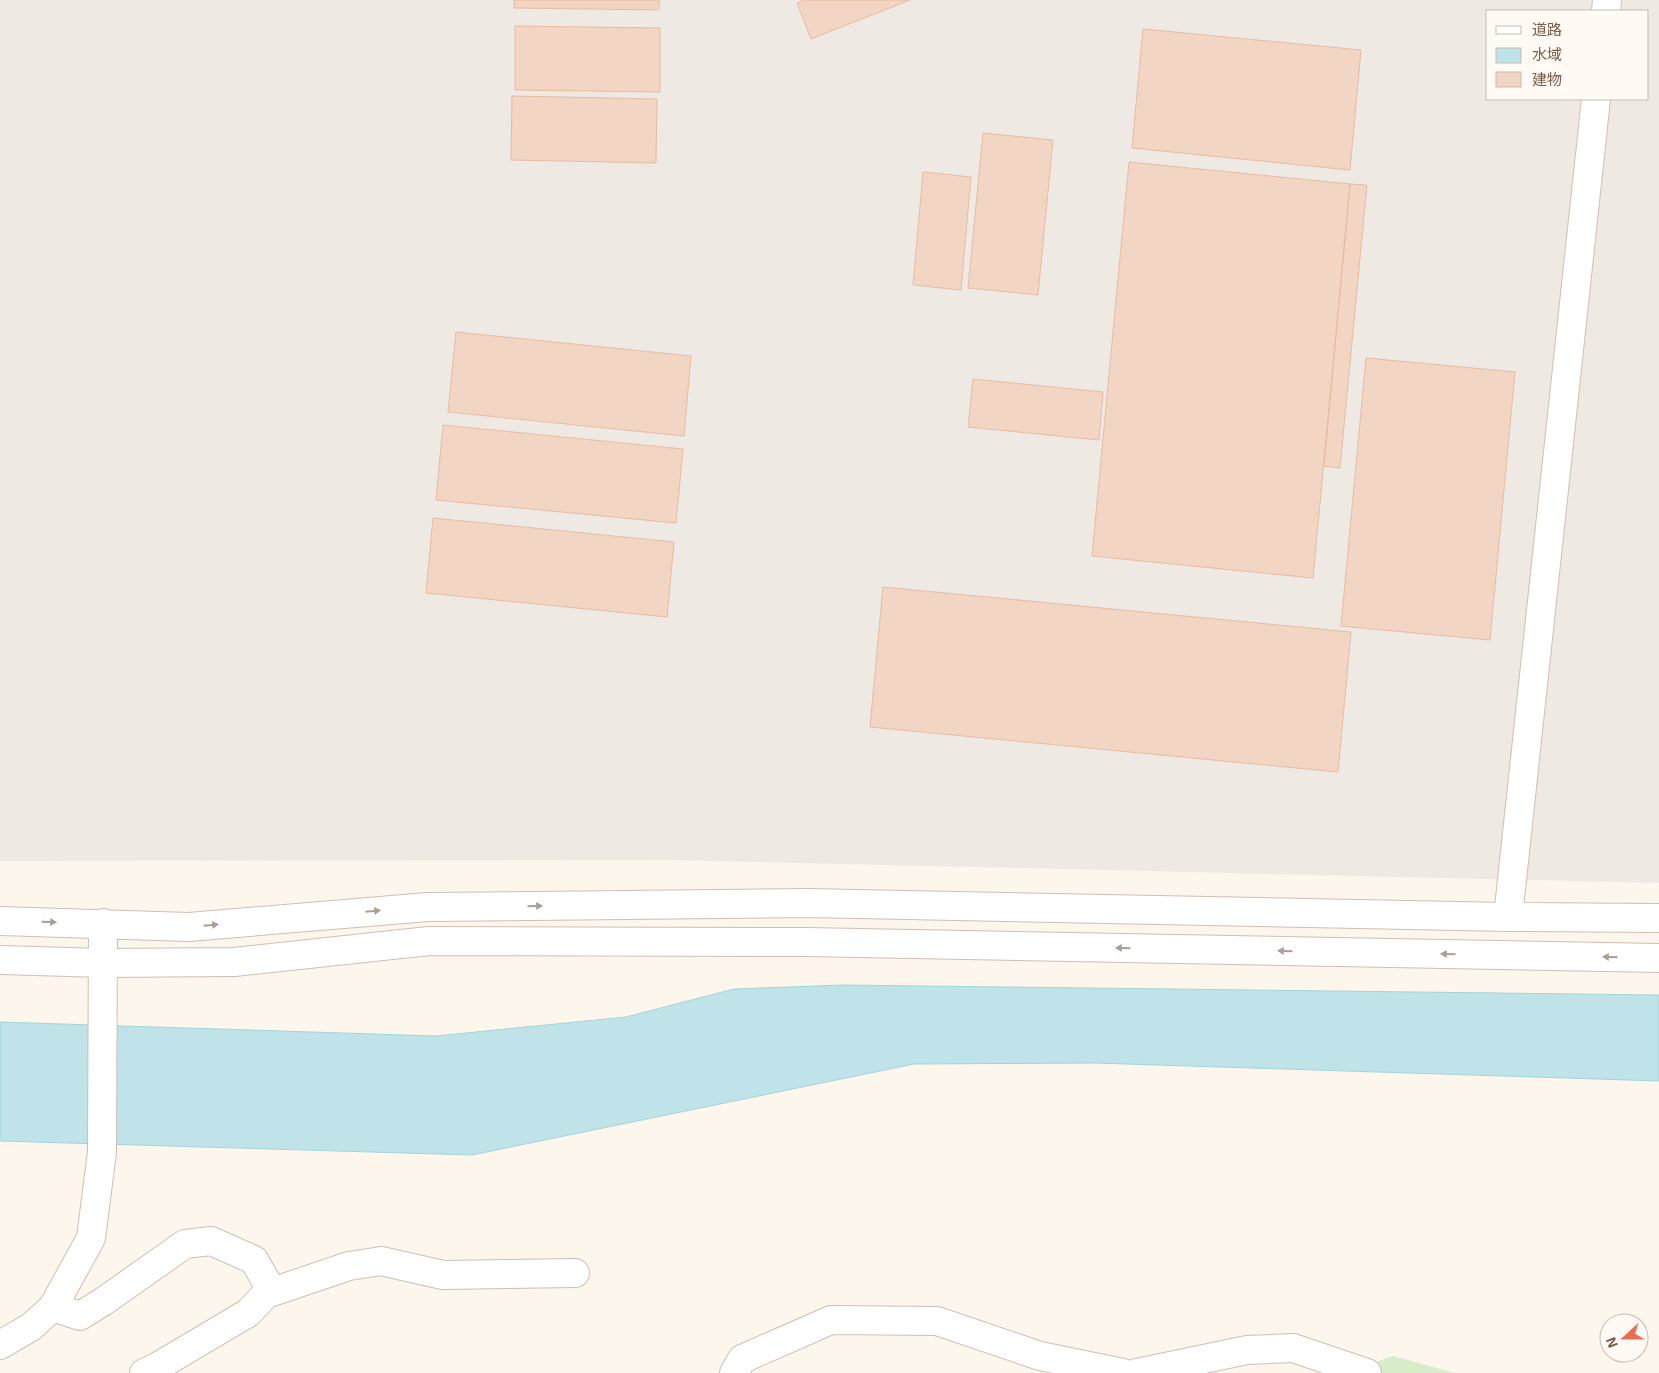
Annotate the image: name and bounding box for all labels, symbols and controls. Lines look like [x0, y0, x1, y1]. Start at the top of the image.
legend [1486, 10, 1649, 100]
text: 道路 [1532, 20, 1562, 38]
text: 水域 [1532, 45, 1562, 63]
text: 建物 [1532, 70, 1562, 88]
one-way arrow [528, 902, 544, 910]
one-way arrow [365, 907, 381, 915]
one-way arrow [41, 918, 57, 926]
one-way arrow [203, 921, 219, 929]
one-way arrow [1115, 944, 1131, 952]
one-way arrow [1277, 947, 1293, 955]
one-way arrow [1440, 950, 1456, 958]
one-way arrow [1602, 953, 1618, 961]
north arrow [1599, 1313, 1649, 1363]
text: N [1602, 1335, 1621, 1351]

